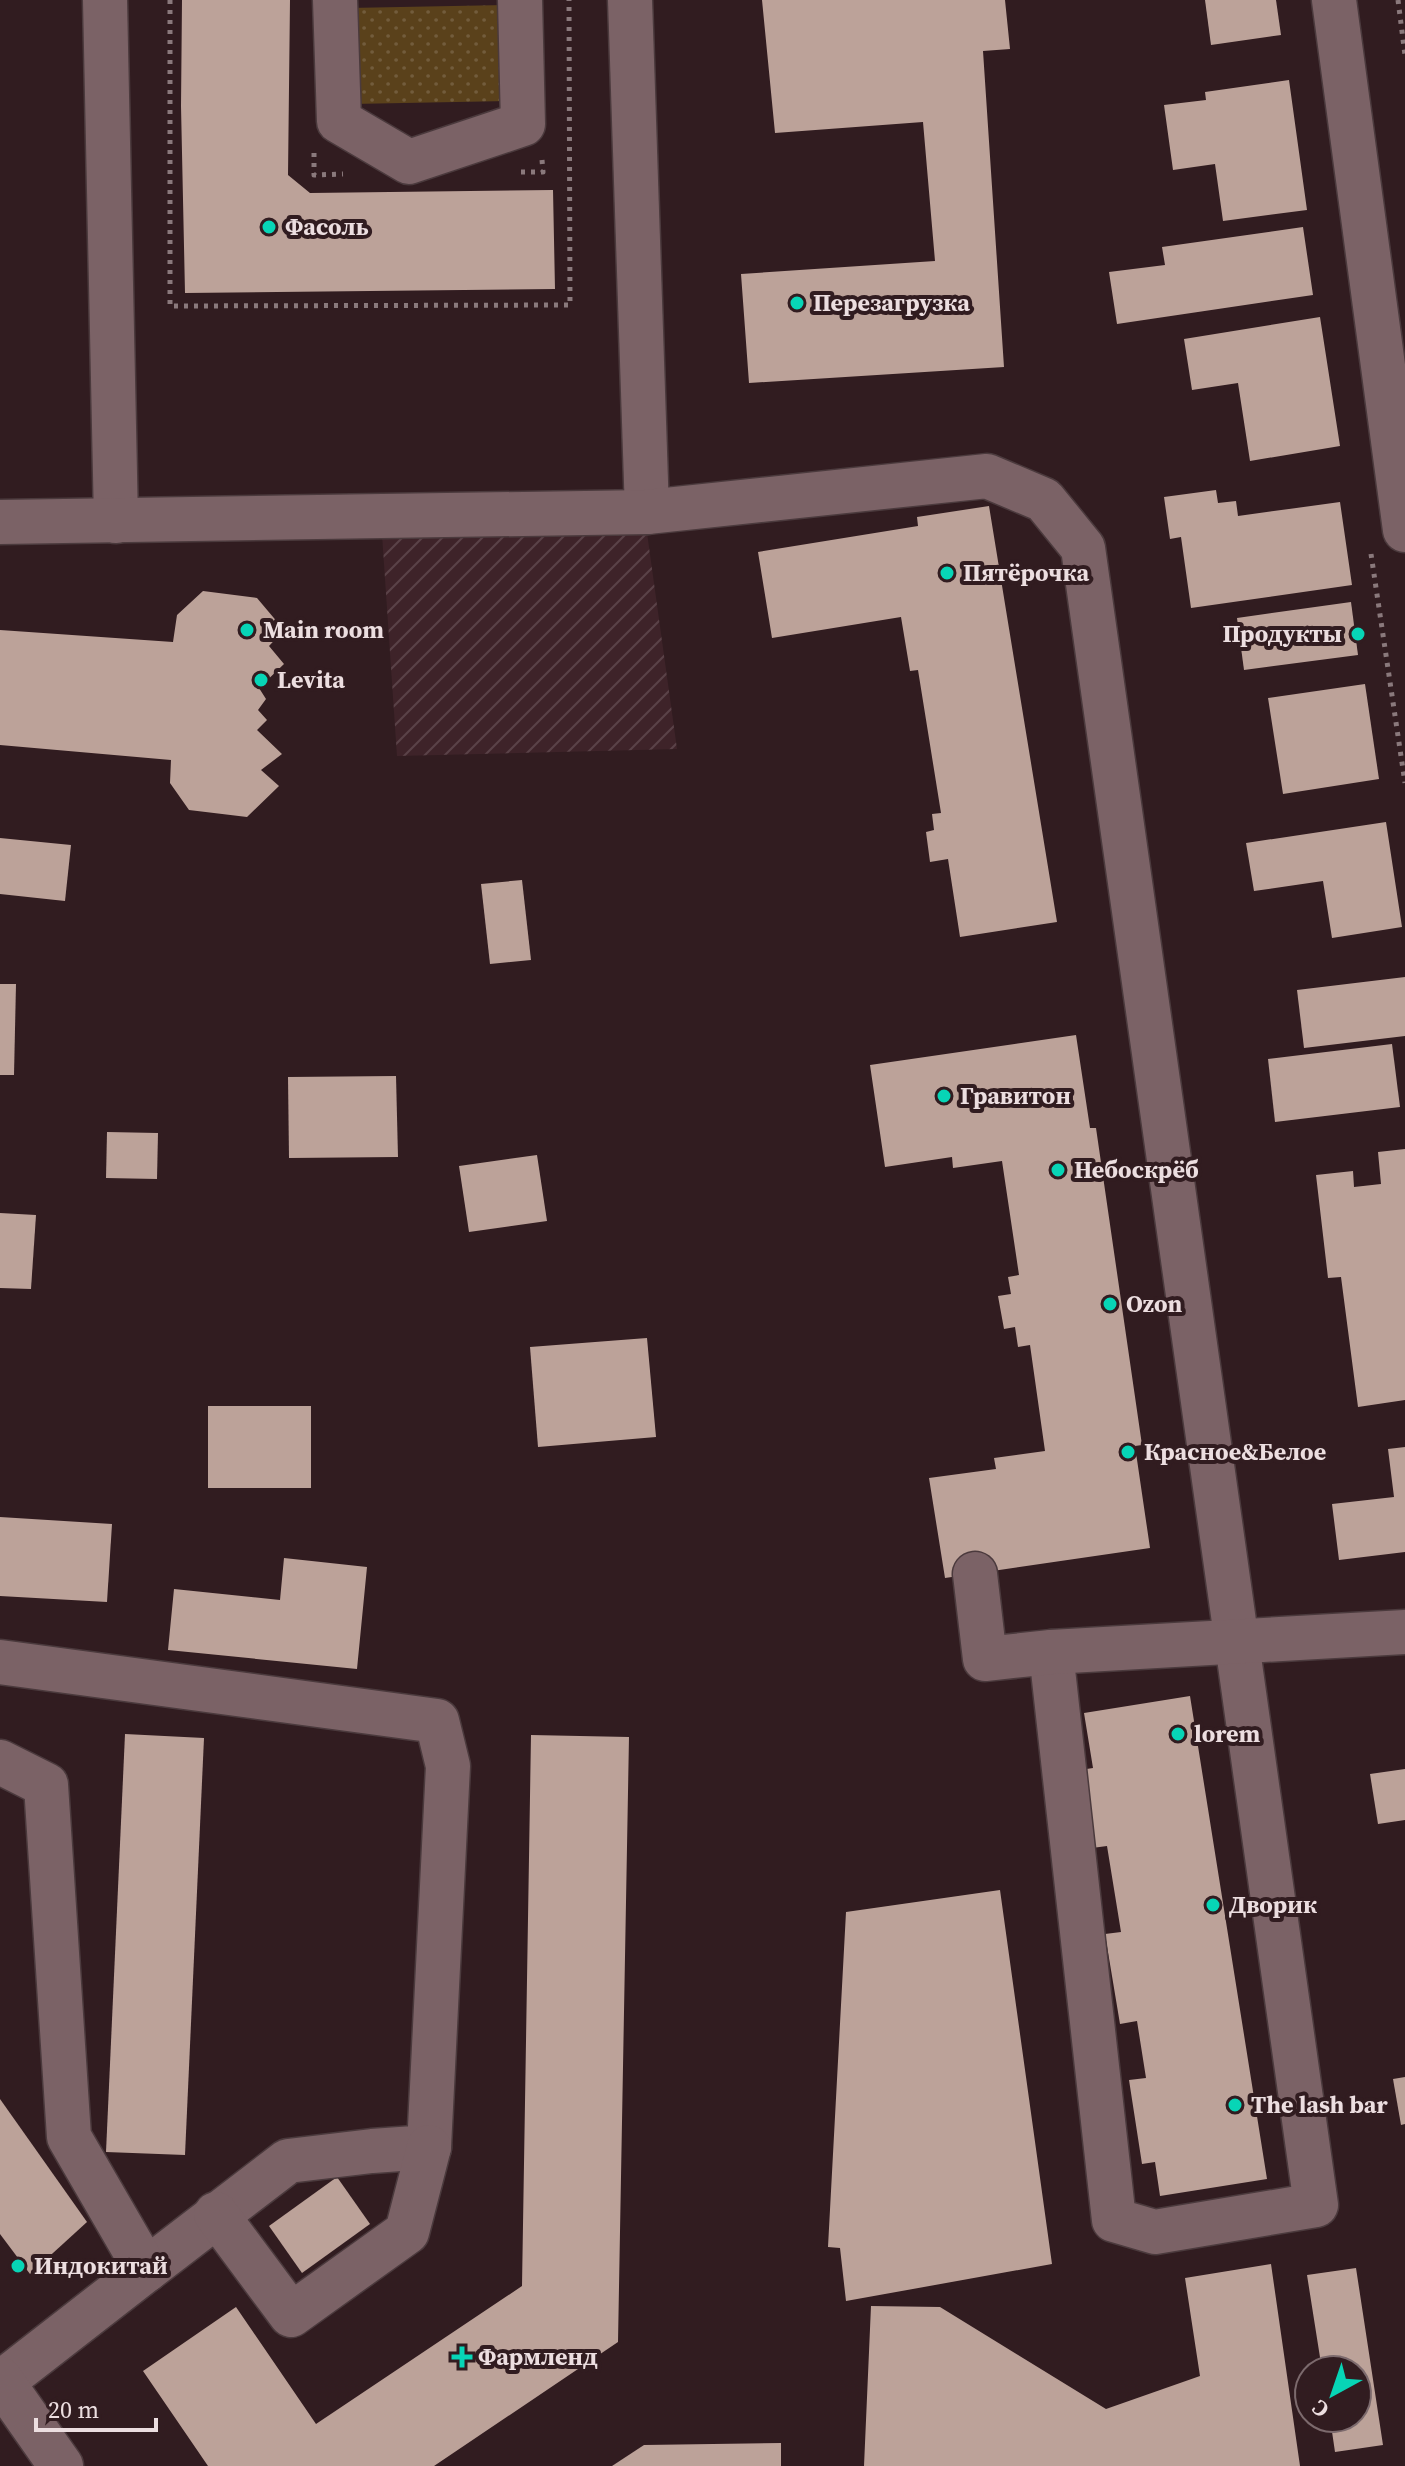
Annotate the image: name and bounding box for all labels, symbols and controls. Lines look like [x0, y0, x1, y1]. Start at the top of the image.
place label: Фасоль [285, 210, 369, 243]
marker: Фасоль [260, 218, 278, 236]
place label: Перезагрузка [813, 286, 970, 319]
marker: Перезагрузка [788, 294, 806, 312]
place label: Пятёрочка [963, 556, 1089, 589]
marker: Пятёрочка [938, 564, 956, 582]
place label: Main room [263, 613, 384, 646]
place label: Продукты [1222, 617, 1342, 650]
marker: Main room [238, 621, 256, 639]
marker: Продукты [1349, 625, 1367, 643]
place label: Levita [277, 663, 345, 696]
marker: Levita [252, 671, 270, 689]
place label: Гравитон [960, 1079, 1071, 1112]
marker: Гравитон [935, 1087, 953, 1105]
place label: Небоскрёб [1074, 1153, 1199, 1186]
marker: Небоскрёб [1049, 1161, 1067, 1179]
place label: Ozon [1126, 1287, 1183, 1320]
marker: Ozon [1101, 1295, 1119, 1313]
place label: Красное&Белое [1144, 1435, 1326, 1468]
marker: Красное&Белое [1119, 1443, 1137, 1461]
place label: lorem [1194, 1717, 1261, 1750]
marker: lorem [1169, 1725, 1187, 1743]
place label: Дворик [1229, 1888, 1317, 1921]
marker: Дворик [1204, 1896, 1222, 1914]
place label: The lash bar [1251, 2088, 1389, 2121]
marker: The lash bar [1226, 2096, 1244, 2114]
place label: Индокитай [34, 2249, 168, 2282]
marker: Индокитай [9, 2257, 27, 2275]
place label: Фармленд [478, 2340, 598, 2373]
marker: Фармленд [453, 2348, 471, 2366]
north arrow [1293, 2354, 1373, 2434]
scale bar [36, 2382, 156, 2432]
text: 20 m [48, 2393, 99, 2426]
text: С [1305, 2393, 1335, 2425]

